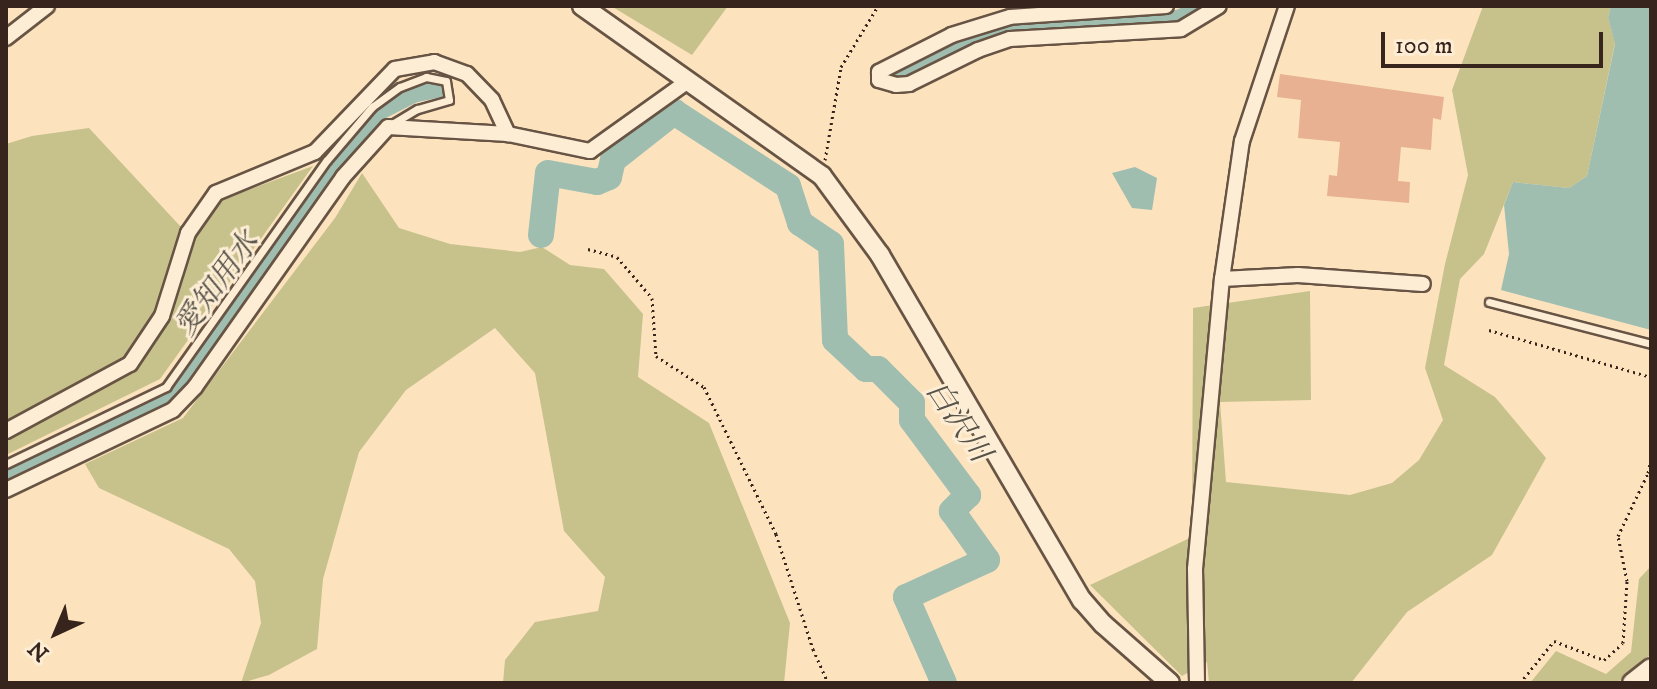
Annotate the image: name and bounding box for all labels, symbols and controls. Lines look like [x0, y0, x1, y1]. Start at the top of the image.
scale bar [1385, 16, 1607, 66]
text: 100 m [1395, 31, 1453, 61]
water label: 愛知用水 [168, 226, 268, 344]
water label: 白沢川 [917, 375, 997, 469]
north arrow [16, 593, 96, 673]
text: N [23, 635, 55, 667]

